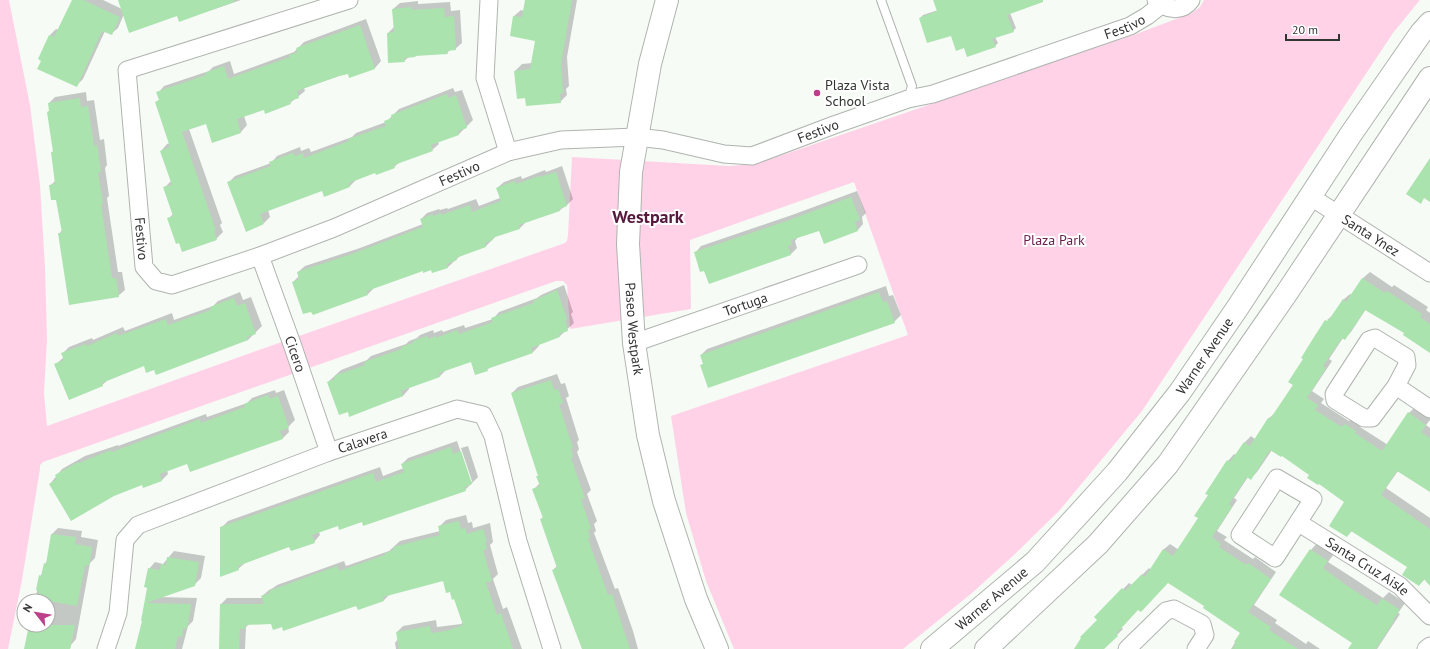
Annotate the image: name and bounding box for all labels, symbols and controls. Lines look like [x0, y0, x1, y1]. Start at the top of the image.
street label: Festivo [1102, 10, 1148, 43]
scale bar [1286, 16, 1339, 42]
text: 20 m [1292, 22, 1318, 37]
place label: Plaza Vista School [825, 76, 890, 110]
marker: Plaza Vista School [812, 88, 822, 98]
street label: Festivo [795, 115, 841, 147]
street label: Festivo [436, 156, 483, 190]
district label: Westpark [612, 205, 684, 228]
street label: Santa Ynez [1339, 210, 1403, 260]
street label: Festivo [131, 216, 152, 261]
park label: Plaza Park [1023, 231, 1085, 249]
street label: Paseo Westpark [621, 282, 648, 377]
street label: Tortuga [721, 288, 770, 320]
street label: Warner Avenue [1172, 314, 1237, 398]
street label: Cicero [281, 333, 310, 374]
street label: Calavera [335, 424, 390, 457]
street label: Santa Cruz Aisle [1322, 533, 1413, 599]
street label: Warner Avenue [952, 563, 1032, 634]
north arrow [16, 593, 56, 633]
text: N [20, 601, 35, 615]

